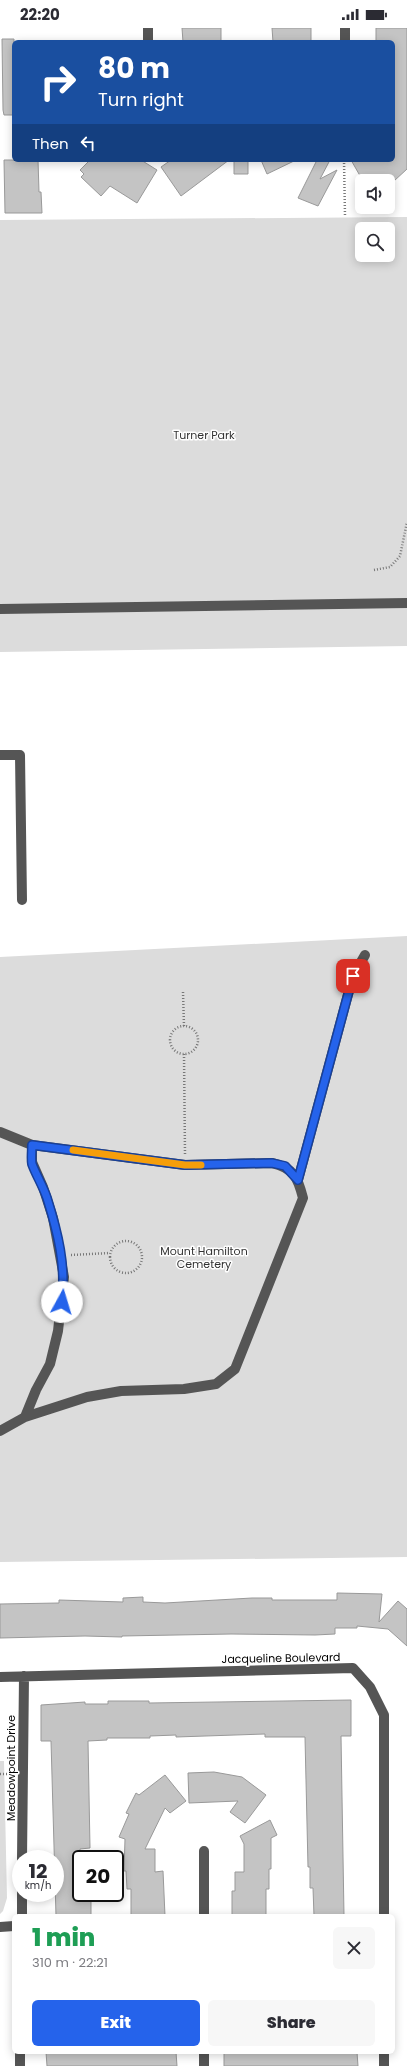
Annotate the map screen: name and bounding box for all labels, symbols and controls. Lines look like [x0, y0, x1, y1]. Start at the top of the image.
text: 22:20 [20, 4, 60, 25]
text: 80 m [98, 49, 170, 88]
icon: right [32, 56, 84, 108]
text: Turn right [98, 87, 184, 112]
icon: left [77, 132, 99, 154]
text: Then [32, 133, 69, 154]
map controls [355, 174, 395, 262]
button: sound [355, 174, 395, 214]
button: search [355, 222, 395, 262]
park label: Turner Park [173, 427, 235, 443]
pin [336, 959, 370, 993]
icon: arrive [342, 965, 364, 987]
park label: Mount Hamilton Cemetery [160, 1243, 248, 1272]
position arrow [41, 1281, 83, 1323]
street label: Jacqueline Boulevard [221, 1649, 341, 1667]
street label: Meadowpoint Drive [3, 1715, 19, 1821]
speed limit sign: 20 [72, 1850, 124, 1902]
text: 12 [29, 1857, 47, 1885]
text: km/h [25, 1878, 51, 1893]
text: 1 min [32, 1921, 95, 1954]
button: close [333, 1927, 375, 1969]
text: 310 m · 22:21 [32, 1953, 108, 1972]
button: Exit [32, 2000, 200, 2046]
button: Share [208, 2000, 375, 2046]

